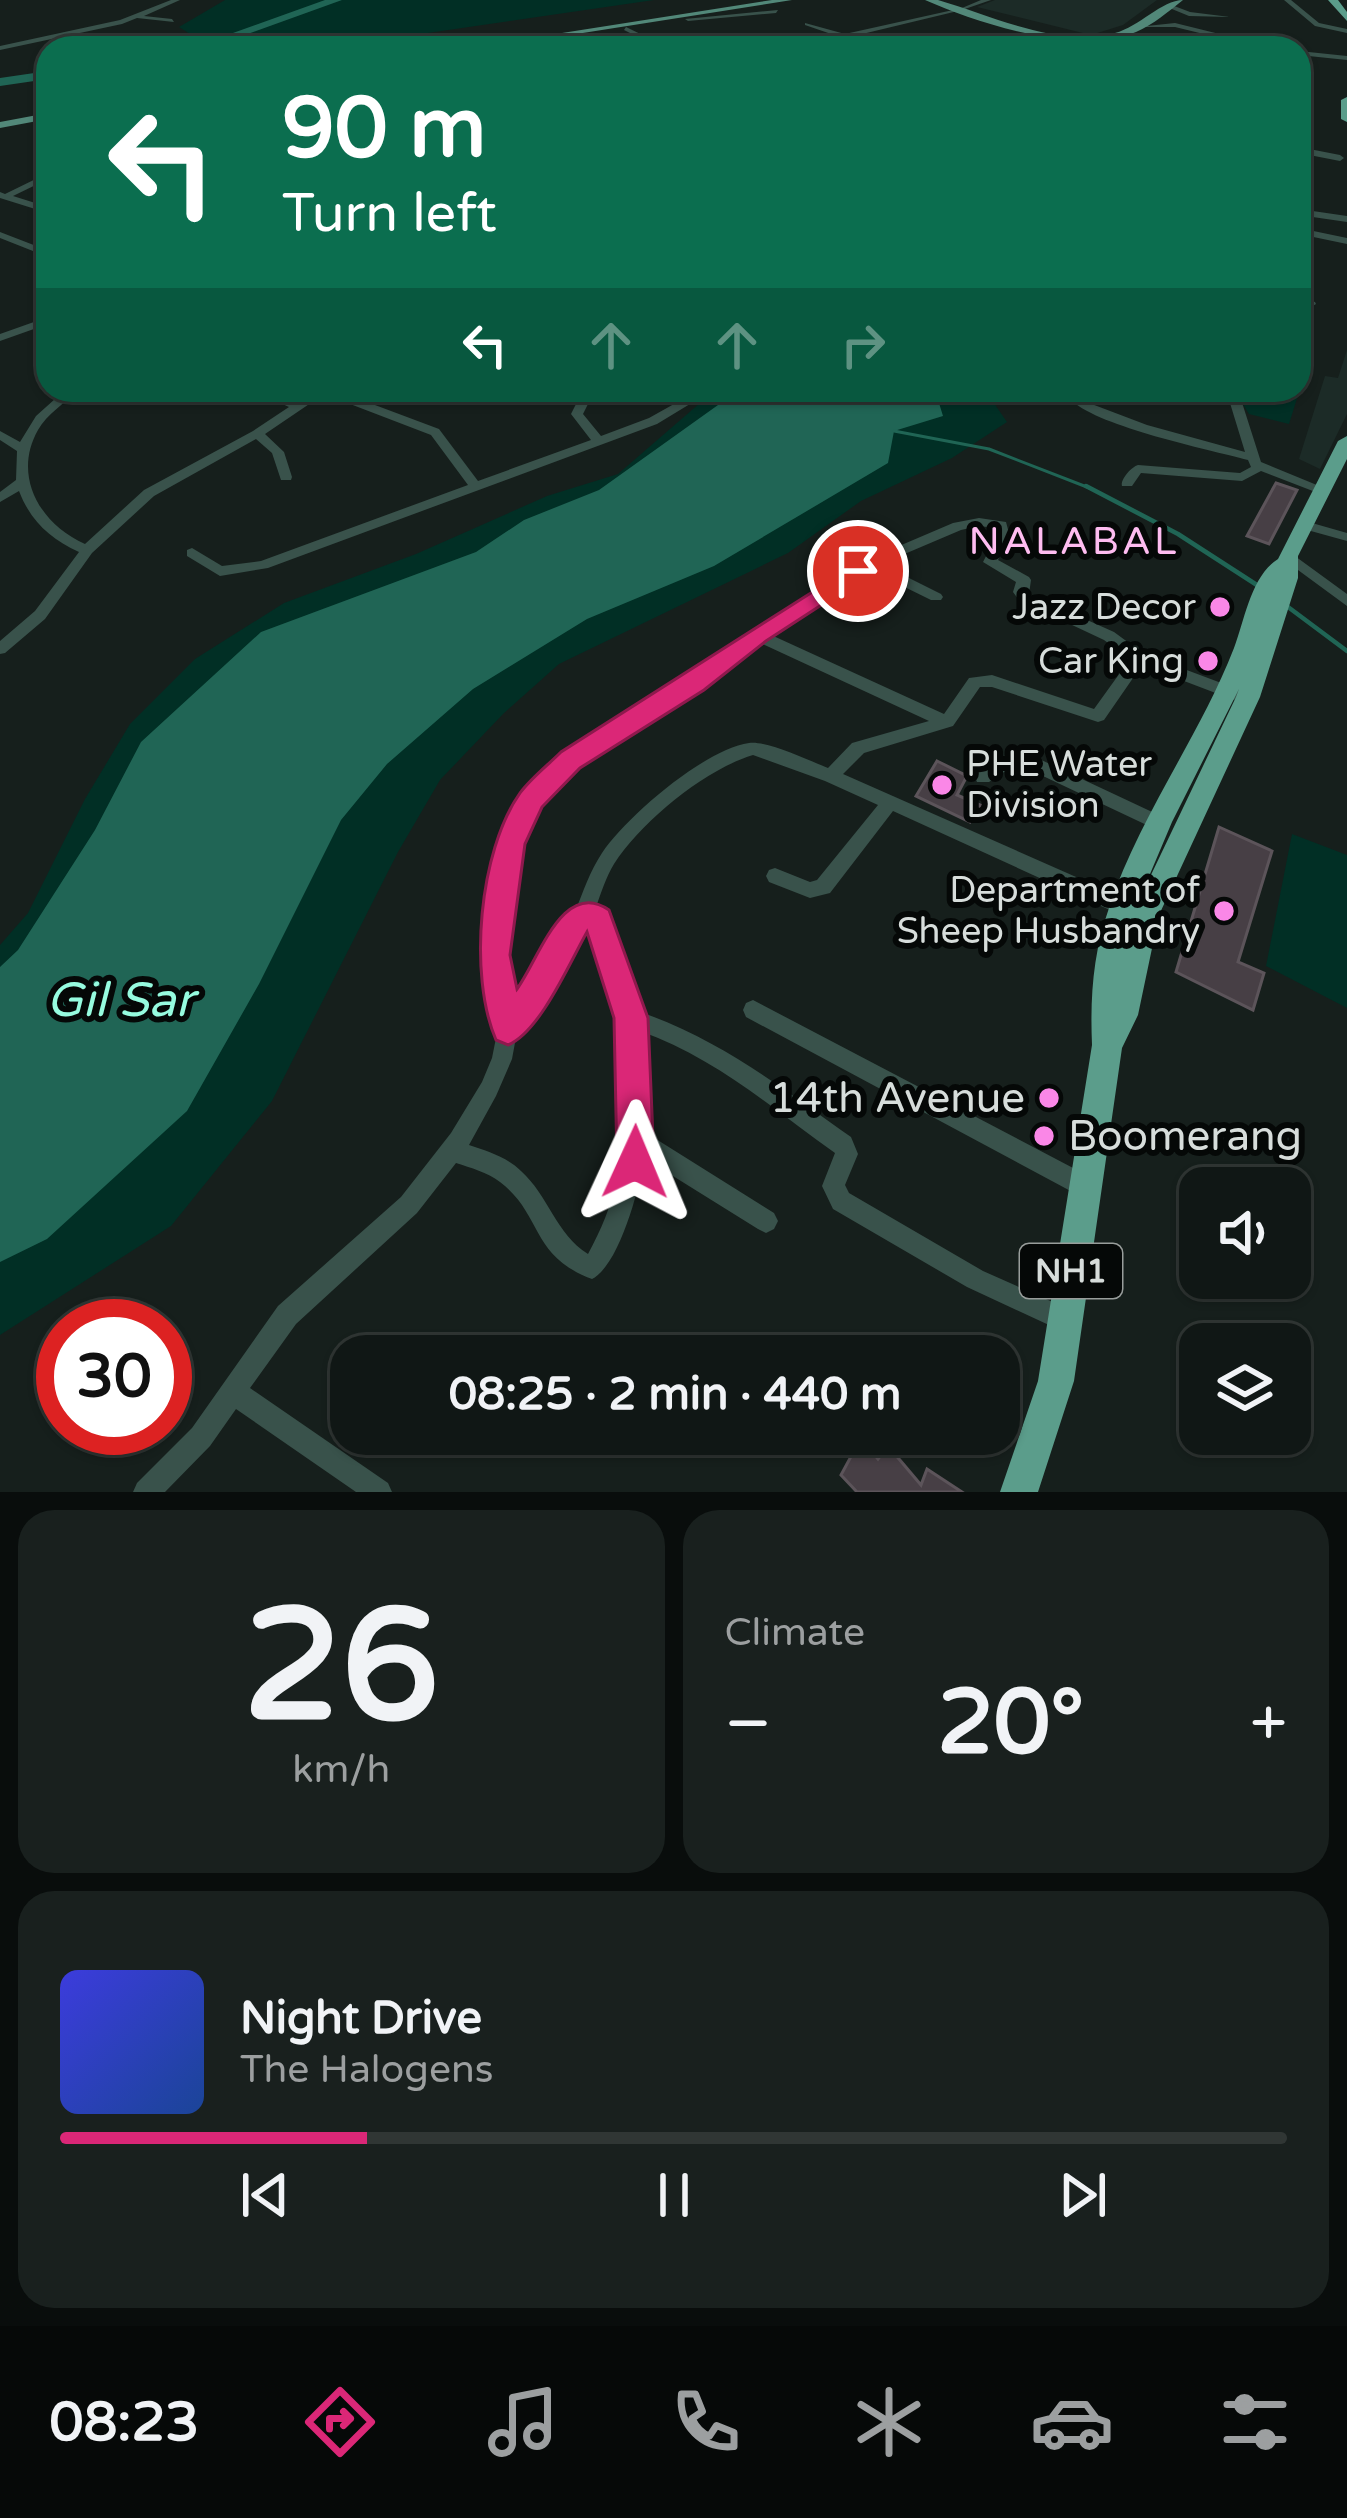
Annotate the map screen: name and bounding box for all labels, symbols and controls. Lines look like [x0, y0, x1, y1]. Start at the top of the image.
text: 90 m [282, 79, 486, 180]
icon: left [84, 84, 240, 240]
text: Turn left [282, 181, 497, 246]
icon: left [452, 312, 518, 378]
icon: ahead [578, 312, 644, 378]
icon: ahead [704, 312, 770, 378]
icon: right [830, 312, 896, 378]
district label: NALABAL [969, 518, 1179, 565]
pin [807, 520, 909, 622]
icon: arrive [825, 538, 891, 604]
place label: Jazz Decor [1012, 586, 1196, 629]
marker: Jazz Decor [1207, 594, 1233, 620]
place label: Car King [1038, 640, 1184, 683]
marker: Car King [1195, 648, 1221, 674]
place label: PHE Water Division [966, 743, 1152, 827]
marker: PHE Water Division [929, 772, 955, 798]
place label: Department of Sheep Husbandry [897, 869, 1200, 953]
marker: Department of Sheep Husbandry [1211, 898, 1237, 924]
water label: Gil Sar [46, 972, 199, 1030]
place label: 14th Avenue [769, 1073, 1025, 1124]
marker: 14th Avenue [1036, 1085, 1062, 1111]
position arrow [572, 1099, 698, 1225]
place label: Boomerang [1068, 1111, 1302, 1162]
marker: Boomerang [1031, 1123, 1057, 1149]
map controls [1179, 1167, 1311, 1455]
button: sound [1179, 1167, 1311, 1299]
road number: NH1 [1020, 1244, 1122, 1298]
speed limit sign: 30 [36, 1299, 192, 1455]
button: layers [1179, 1323, 1311, 1455]
text: 08:25 · 2 min · 440 m [449, 1368, 901, 1422]
text: 26 [243, 1574, 439, 1762]
text: Climate [725, 1609, 865, 1656]
text: 20° [937, 1669, 1084, 1778]
text: − [725, 1684, 772, 1764]
text: + [1250, 1684, 1287, 1764]
text: km/h [292, 1746, 390, 1793]
text: Night Drive [240, 1992, 482, 2046]
text: The Halogens [240, 2046, 493, 2093]
icon: previous [232, 2162, 298, 2228]
icon: pause [641, 2162, 707, 2228]
icon: next [1050, 2162, 1116, 2228]
icon: directions [298, 2380, 382, 2464]
icon: music [481, 2380, 565, 2464]
icon: phone [664, 2380, 748, 2464]
icon: climate [847, 2380, 931, 2464]
icon: car [1030, 2380, 1114, 2464]
icon: filters [1213, 2380, 1297, 2464]
text: 08:23 [50, 2390, 199, 2455]

